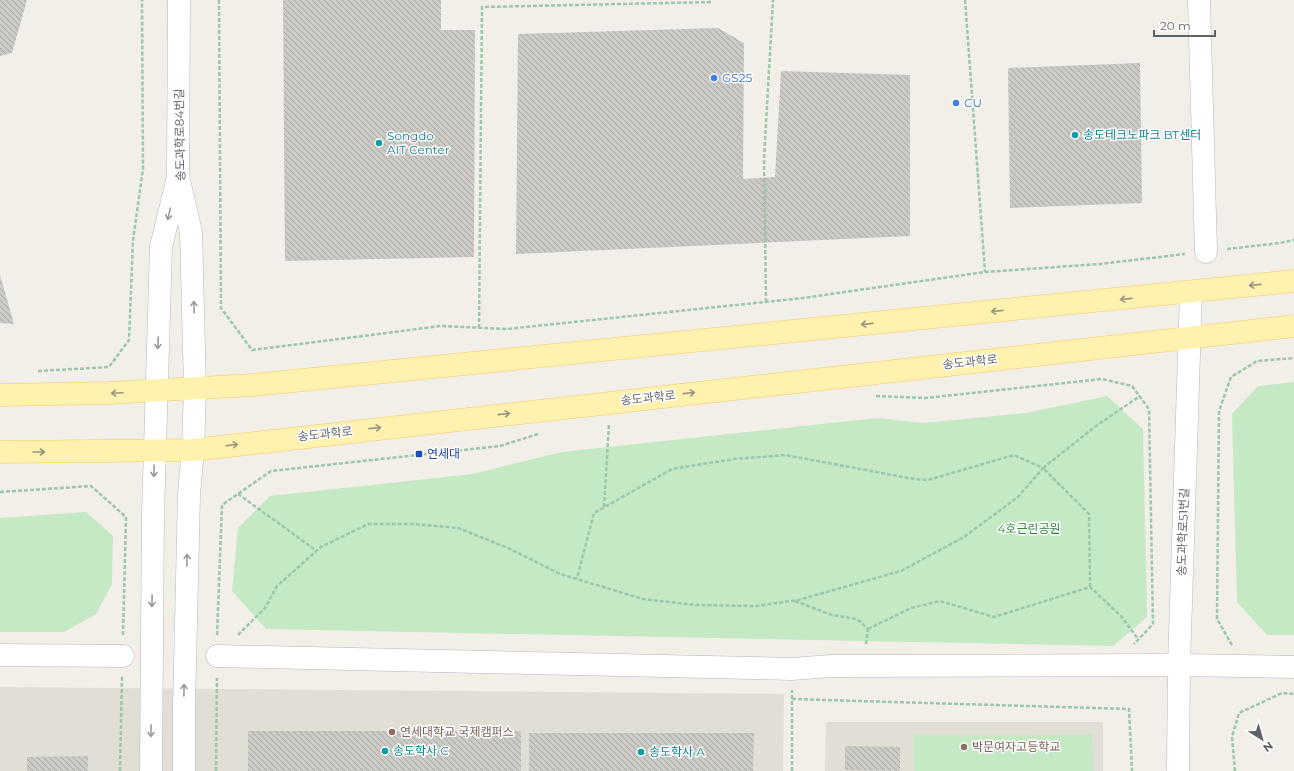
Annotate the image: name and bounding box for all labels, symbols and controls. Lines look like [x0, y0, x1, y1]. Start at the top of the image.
scale bar [1154, 12, 1215, 38]
text: 20 m [1160, 18, 1191, 33]
place label: GS25 [722, 70, 752, 85]
marker: GS25 [709, 73, 719, 83]
street label: 송도과학로84번길 [171, 88, 188, 182]
place label: CU [964, 95, 982, 110]
marker: CU [951, 98, 961, 108]
place label: 송도테크노파크 BT센터 [1083, 127, 1201, 142]
place label: Songdo AIT Center [387, 128, 450, 157]
marker: 송도테크노파크 BT센터 [1070, 130, 1080, 140]
marker: Songdo AIT Center [374, 138, 384, 148]
one-way arrow [165, 207, 173, 220]
one-way arrow [1249, 282, 1262, 289]
one-way arrow [1120, 295, 1133, 302]
one-way arrow [190, 301, 197, 314]
one-way arrow [991, 308, 1004, 315]
one-way arrow [861, 321, 874, 328]
one-way arrow [154, 336, 161, 349]
street label: 송도과학로 [942, 351, 998, 372]
street label: 송도과학로 [620, 387, 676, 408]
one-way arrow [111, 389, 124, 396]
one-way arrow [682, 390, 695, 397]
one-way arrow [497, 410, 510, 418]
street label: 송도과학로 [297, 423, 353, 444]
one-way arrow [368, 425, 381, 432]
one-way arrow [225, 441, 238, 449]
place label: 연세대 [427, 446, 460, 461]
one-way arrow [32, 448, 45, 456]
marker: 연세대 [414, 449, 424, 459]
one-way arrow [150, 464, 158, 477]
street label: 송도과학로51번길 [1173, 488, 1192, 576]
park label: 4호근린공원 [997, 521, 1061, 536]
one-way arrow [184, 554, 191, 567]
one-way arrow [148, 594, 156, 607]
one-way arrow [181, 684, 188, 697]
north arrow [1242, 719, 1282, 759]
one-way arrow [147, 724, 155, 737]
place label: 연세대학교 국제캠퍼스 [400, 724, 514, 739]
marker: 연세대학교 국제캠퍼스 [387, 727, 397, 737]
place label: 박문여자고등학교 [972, 739, 1060, 754]
text: N [1260, 739, 1276, 755]
marker: 박문여자고등학교 [959, 742, 969, 752]
place label: 송도학사 C [393, 743, 449, 758]
place label: 송도학사 A [649, 744, 705, 759]
marker: 송도학사 C [380, 746, 390, 756]
marker: 송도학사 A [636, 747, 646, 757]

